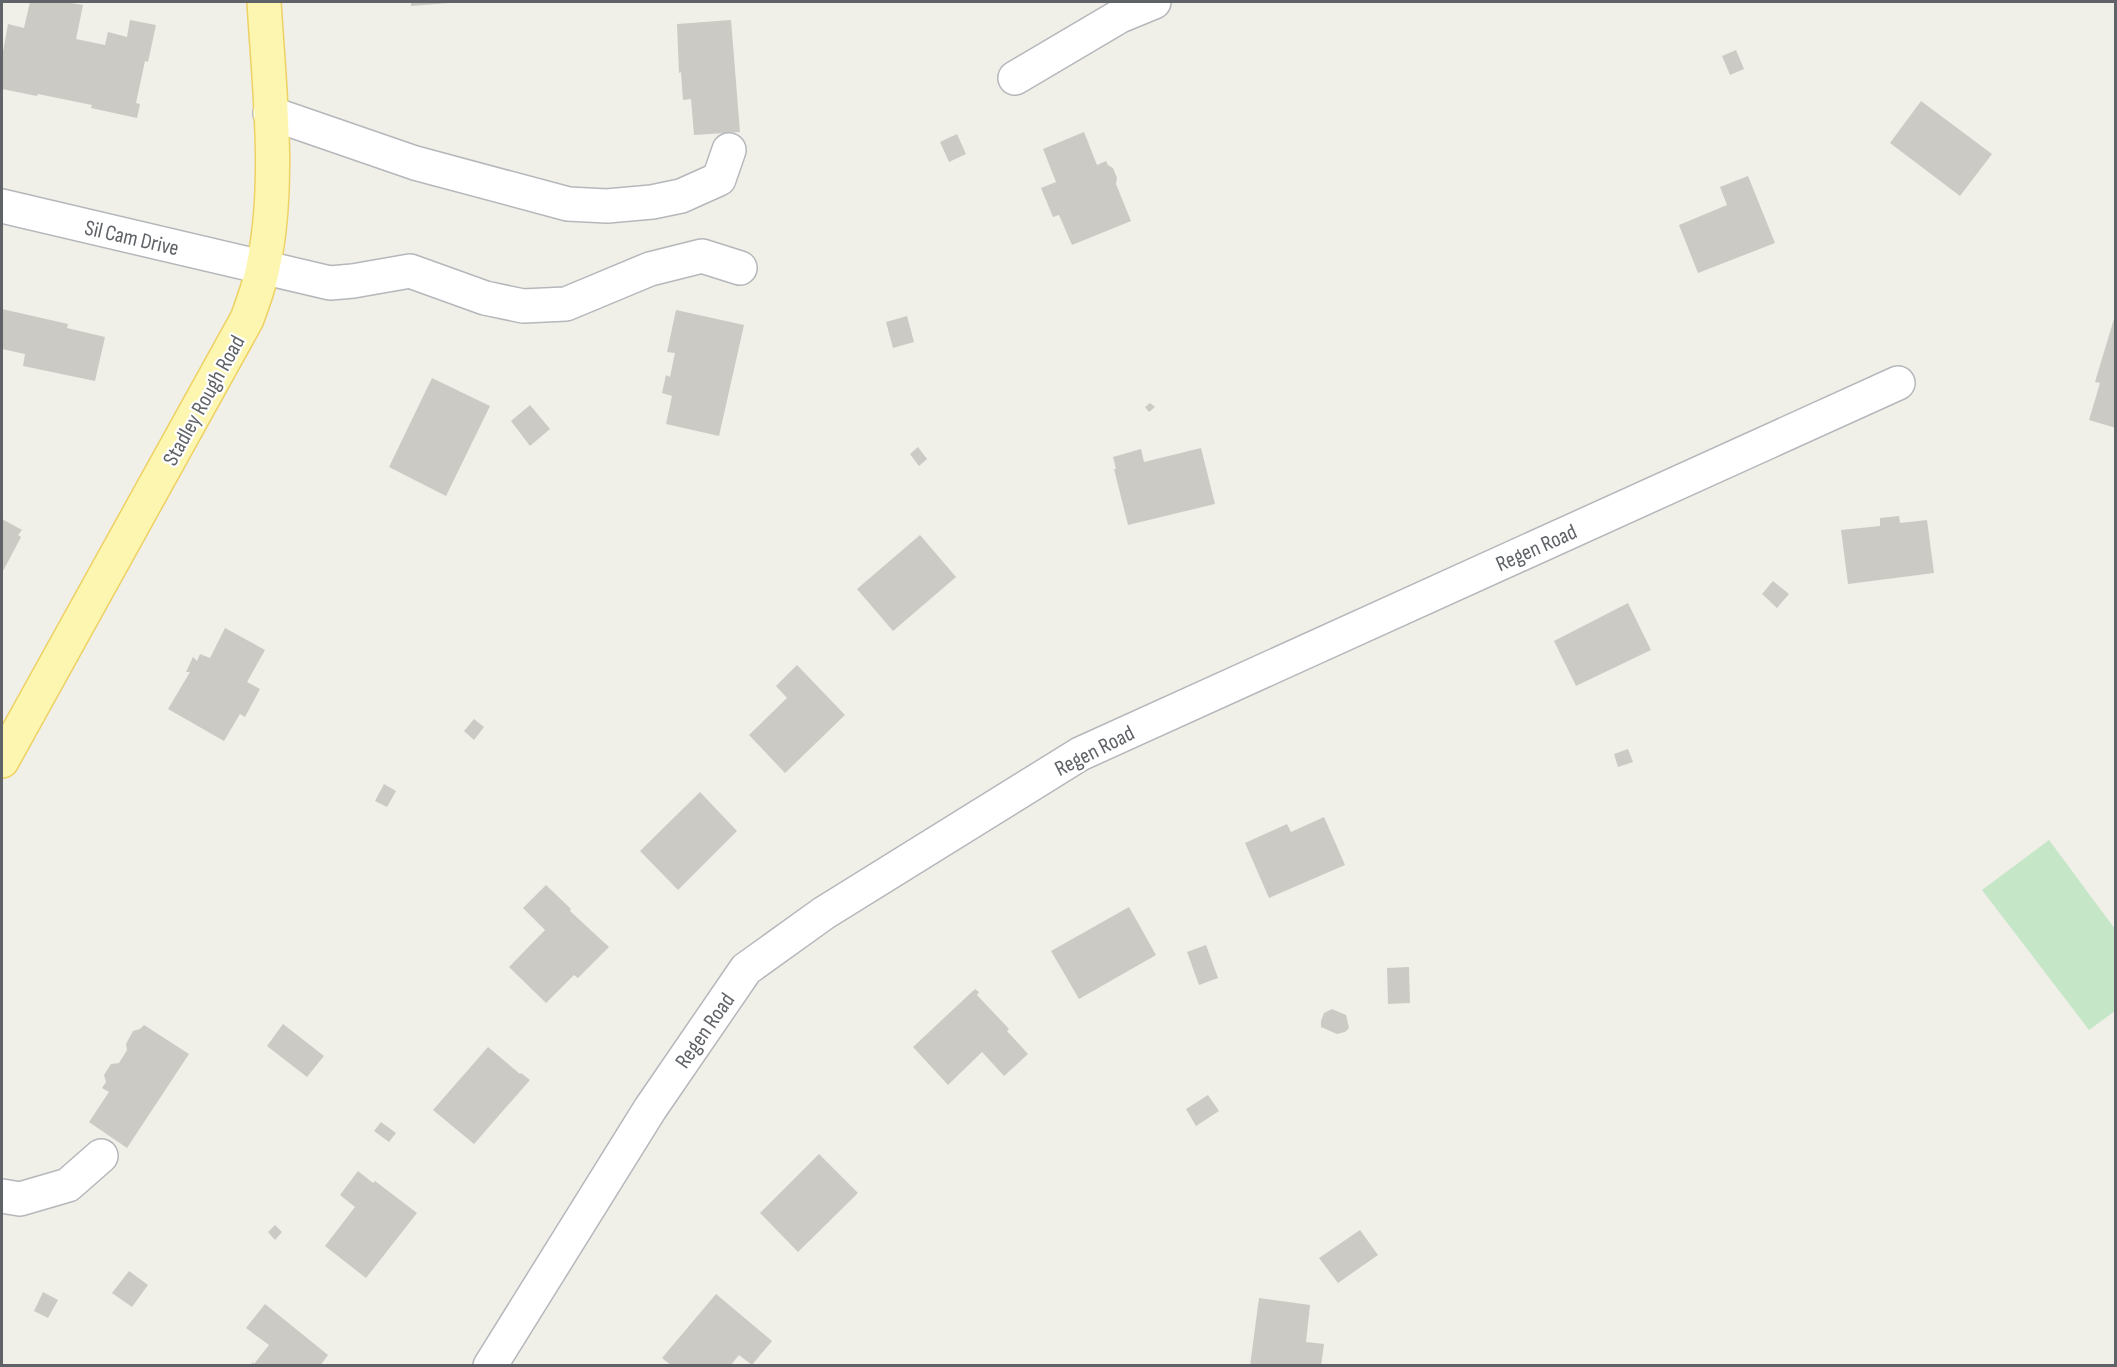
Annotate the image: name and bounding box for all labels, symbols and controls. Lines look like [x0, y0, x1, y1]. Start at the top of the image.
street label: Sil Cam Drive [82, 215, 181, 262]
street label: Stadley Rough Road [157, 331, 251, 471]
street label: Regen Road [1492, 519, 1581, 578]
street label: Regen Road [1050, 720, 1139, 783]
street label: Regen Road [670, 988, 741, 1074]

